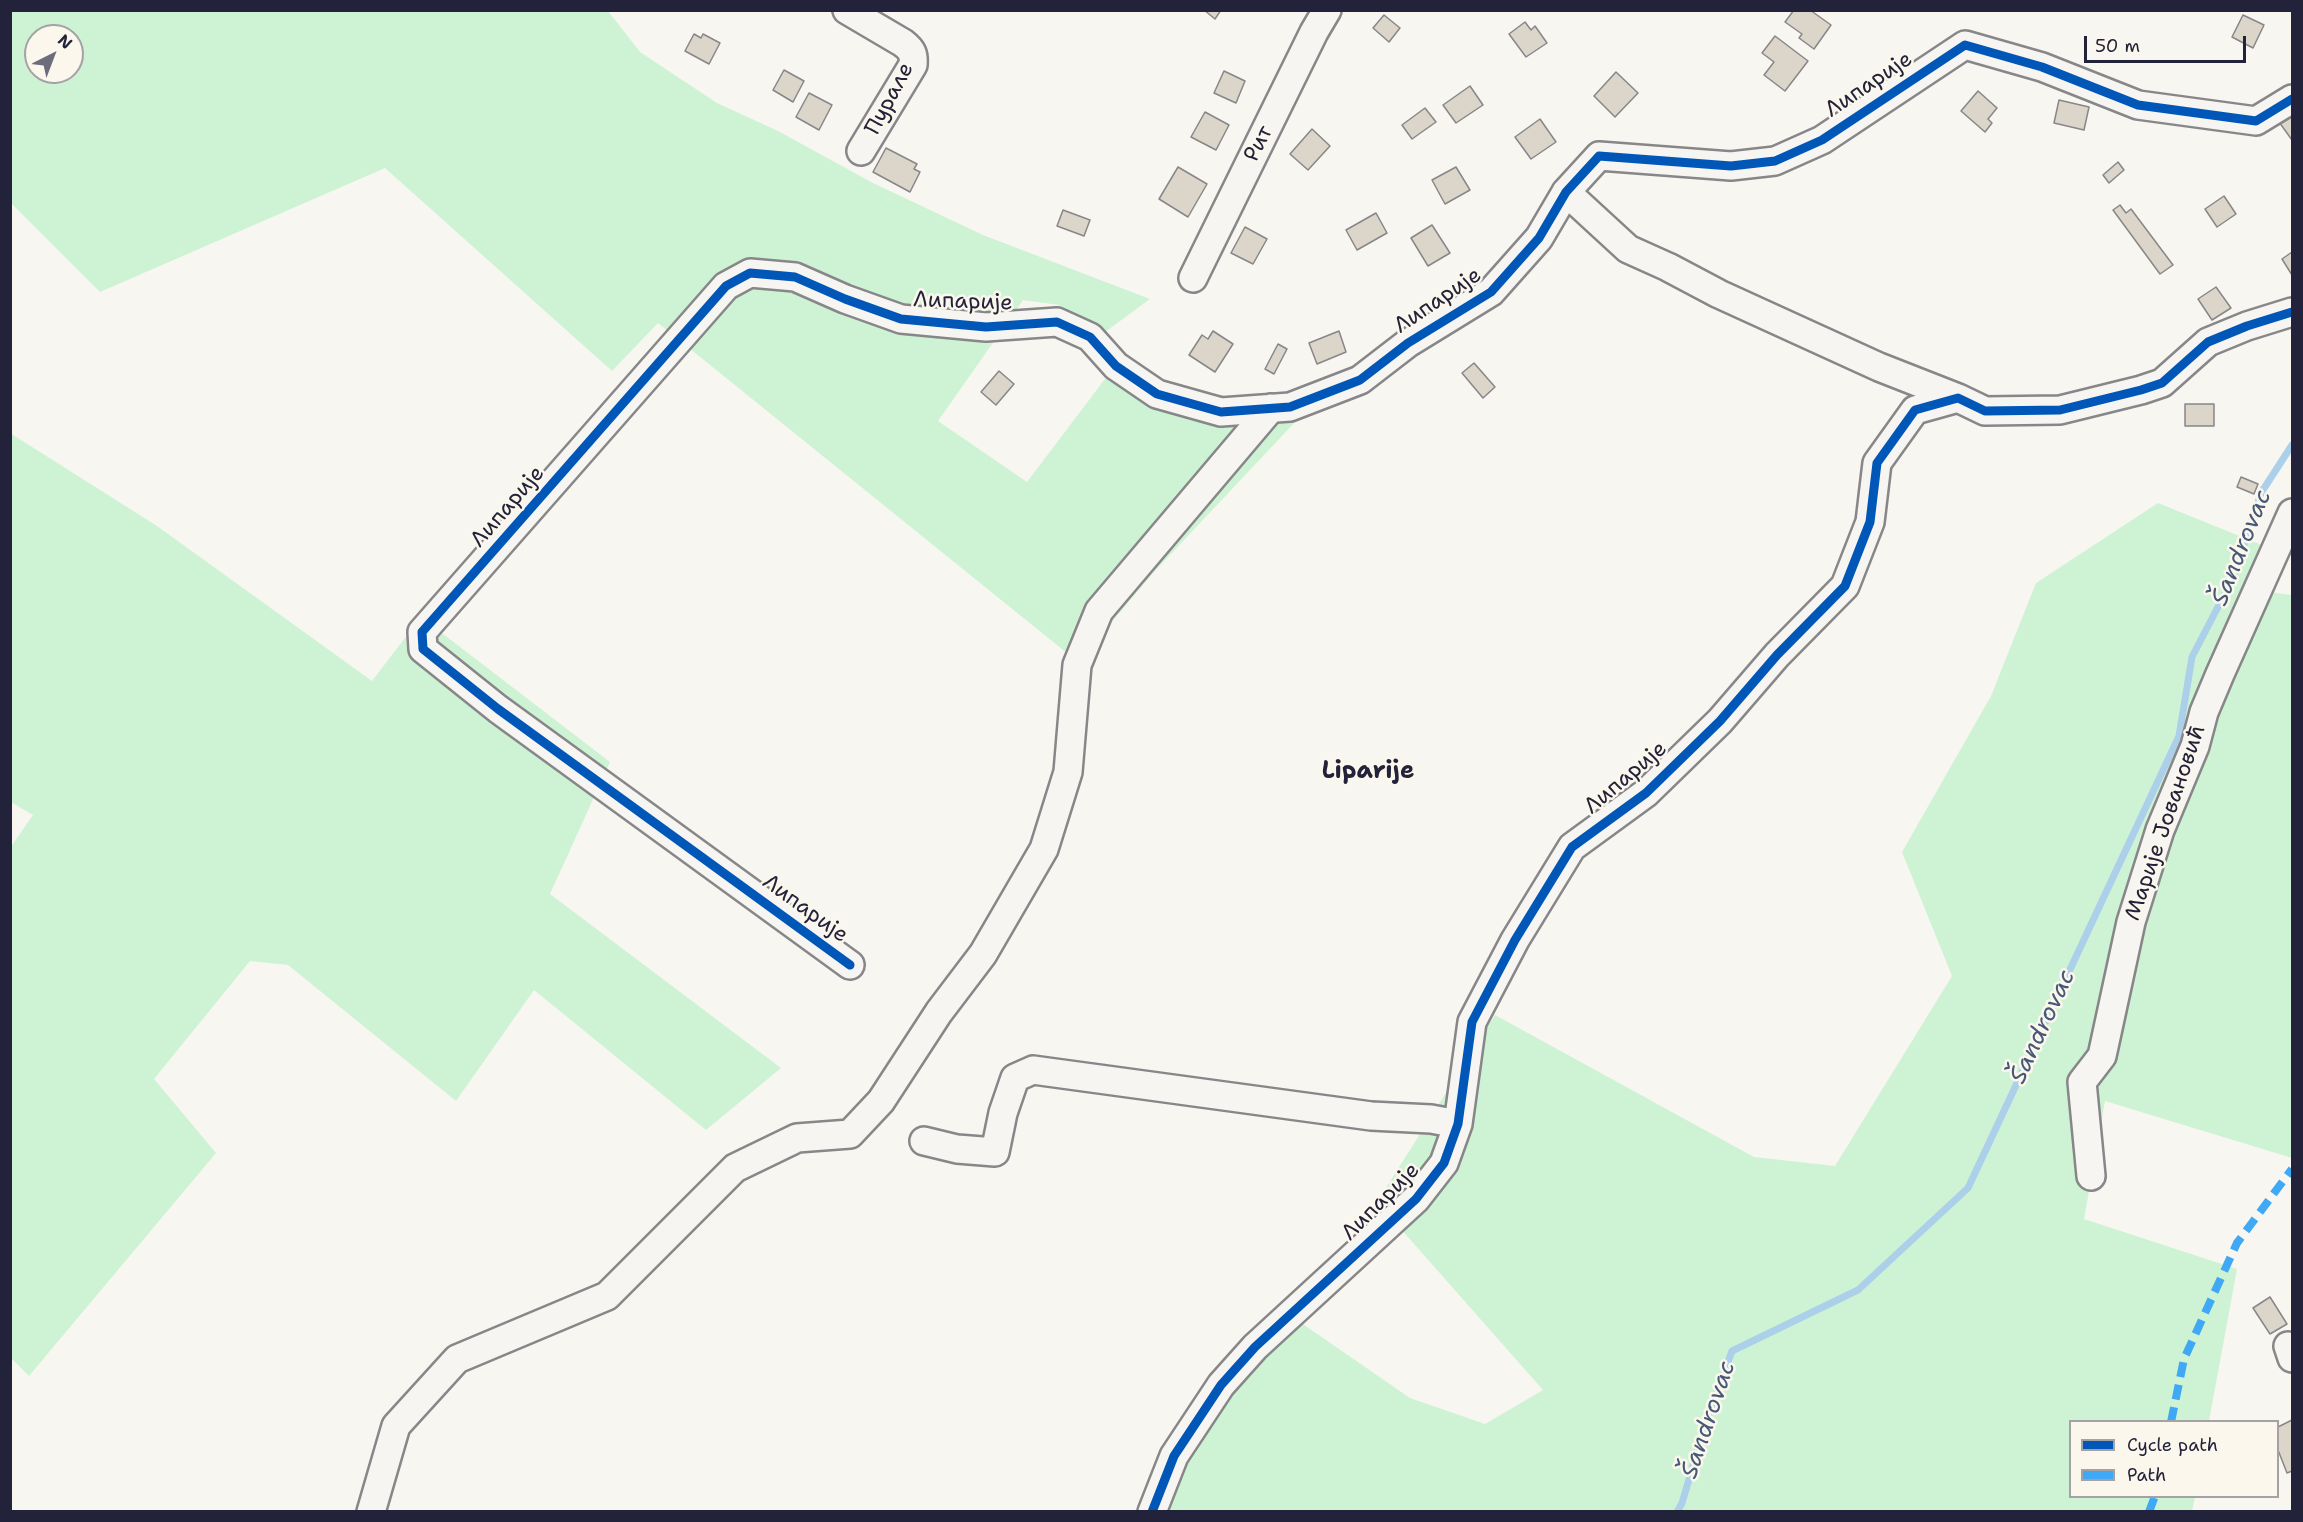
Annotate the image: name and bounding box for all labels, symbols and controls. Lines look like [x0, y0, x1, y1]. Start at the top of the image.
north arrow [24, 24, 84, 84]
scale bar [2087, 24, 2249, 62]
text: N [53, 30, 77, 54]
text: 50 m [2095, 34, 2140, 58]
street label: Липарије [1820, 46, 1918, 124]
street label: Пурале [860, 58, 920, 140]
street label: Рит [1239, 122, 1279, 166]
street label: Липарије [1389, 262, 1487, 340]
street label: Липарије [913, 287, 1013, 317]
street label: Липарије [465, 461, 551, 553]
water label: Šandrovac [2206, 486, 2278, 610]
street label: Марије Јовановић [2120, 722, 2212, 924]
street label: Липарије [1579, 736, 1673, 820]
district label: Liparije [1322, 758, 1414, 786]
street label: Липарије [757, 869, 853, 949]
water label: Šandrovac [2004, 966, 2082, 1088]
street label: Липарије [1336, 1157, 1426, 1247]
water label: Šandrovac [1675, 1358, 1743, 1482]
legend [2069, 1420, 2279, 1498]
text: Cycle path [2127, 1433, 2218, 1457]
text: Path [2127, 1463, 2166, 1487]

